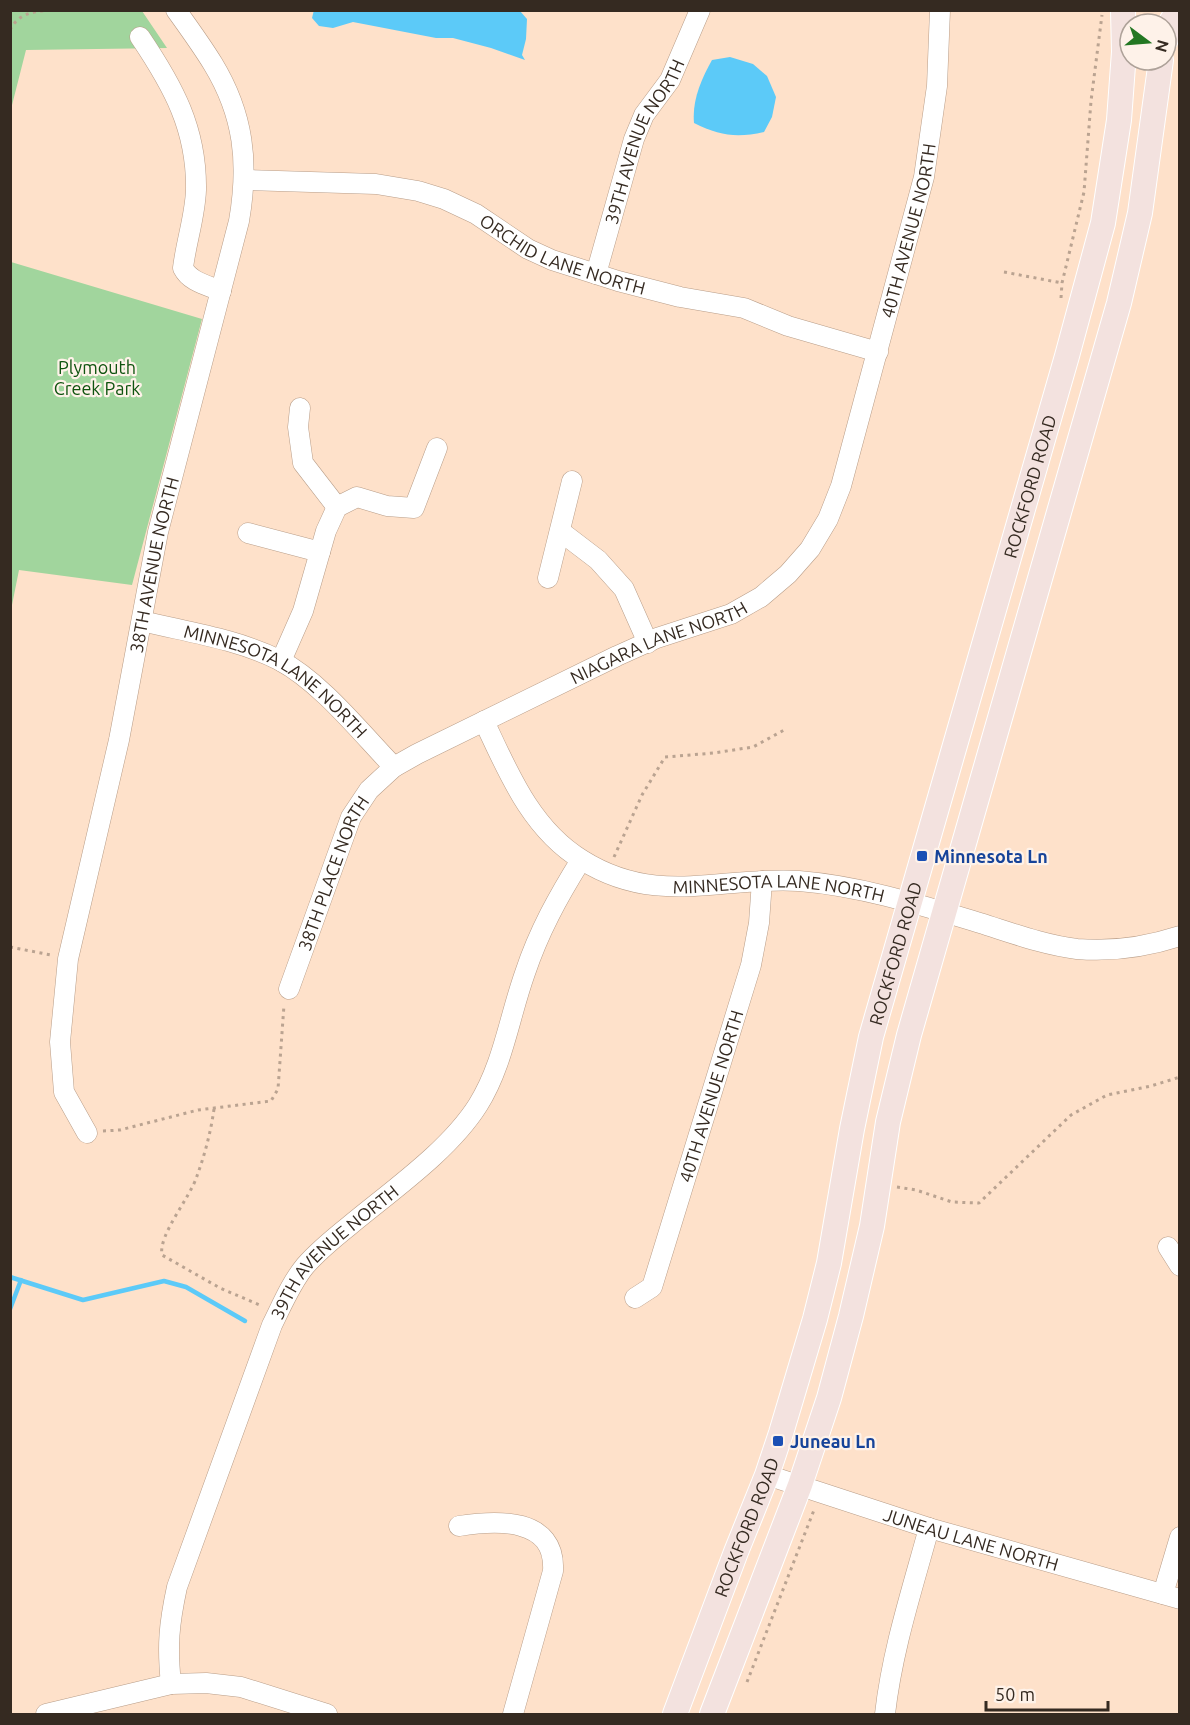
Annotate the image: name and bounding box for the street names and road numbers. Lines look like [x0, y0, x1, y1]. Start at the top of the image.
street label: 39TH AVENUE NORTH [601, 56, 688, 226]
street label: 40TH AVENUE NORTH [877, 142, 939, 320]
street label: ORCHID LANE NORTH [476, 210, 648, 298]
street label: ROCKFORD ROAD [999, 412, 1060, 560]
street label: 38TH AVENUE NORTH [126, 475, 182, 654]
street label: NIAGARA LANE NORTH [567, 597, 750, 687]
street label: MINNESOTA LANE NORTH [182, 621, 372, 742]
street label: 38TH PLACE NORTH [294, 792, 372, 953]
street label: MINNESOTA LANE NORTH [673, 870, 887, 905]
street label: ROCKFORD ROAD [865, 879, 925, 1027]
street label: 40TH AVENUE NORTH [675, 1007, 747, 1185]
street label: 39TH AVENUE NORTH [266, 1181, 402, 1322]
street label: ROCKFORD ROAD [710, 1455, 782, 1600]
street label: JUNEAU LANE NORTH [881, 1504, 1061, 1574]

